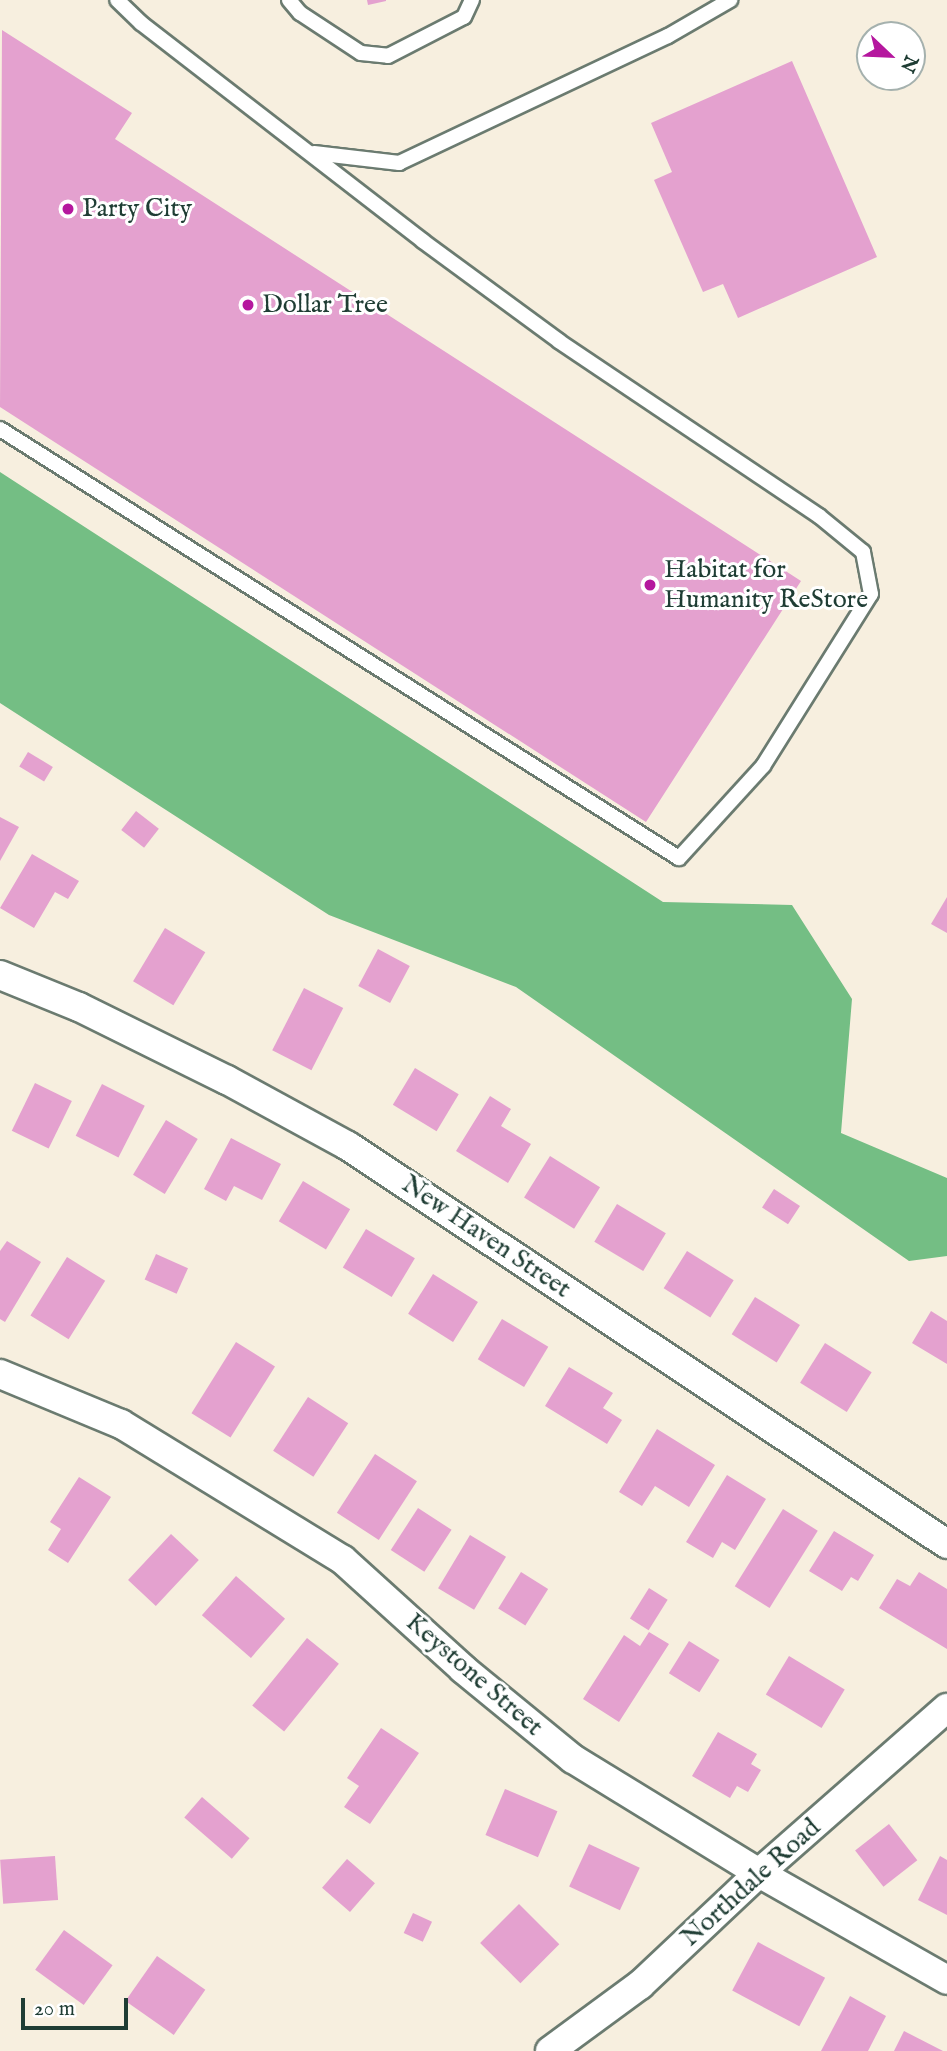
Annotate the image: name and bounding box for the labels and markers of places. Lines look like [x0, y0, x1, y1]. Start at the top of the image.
place label: Party City [82, 193, 192, 225]
marker: Party City [60, 201, 76, 217]
place label: Dollar Tree [262, 289, 388, 321]
marker: Dollar Tree [240, 297, 256, 313]
place label: Habitat for Humanity ReStore [664, 554, 868, 616]
marker: Habitat for Humanity ReStore [642, 577, 658, 593]

